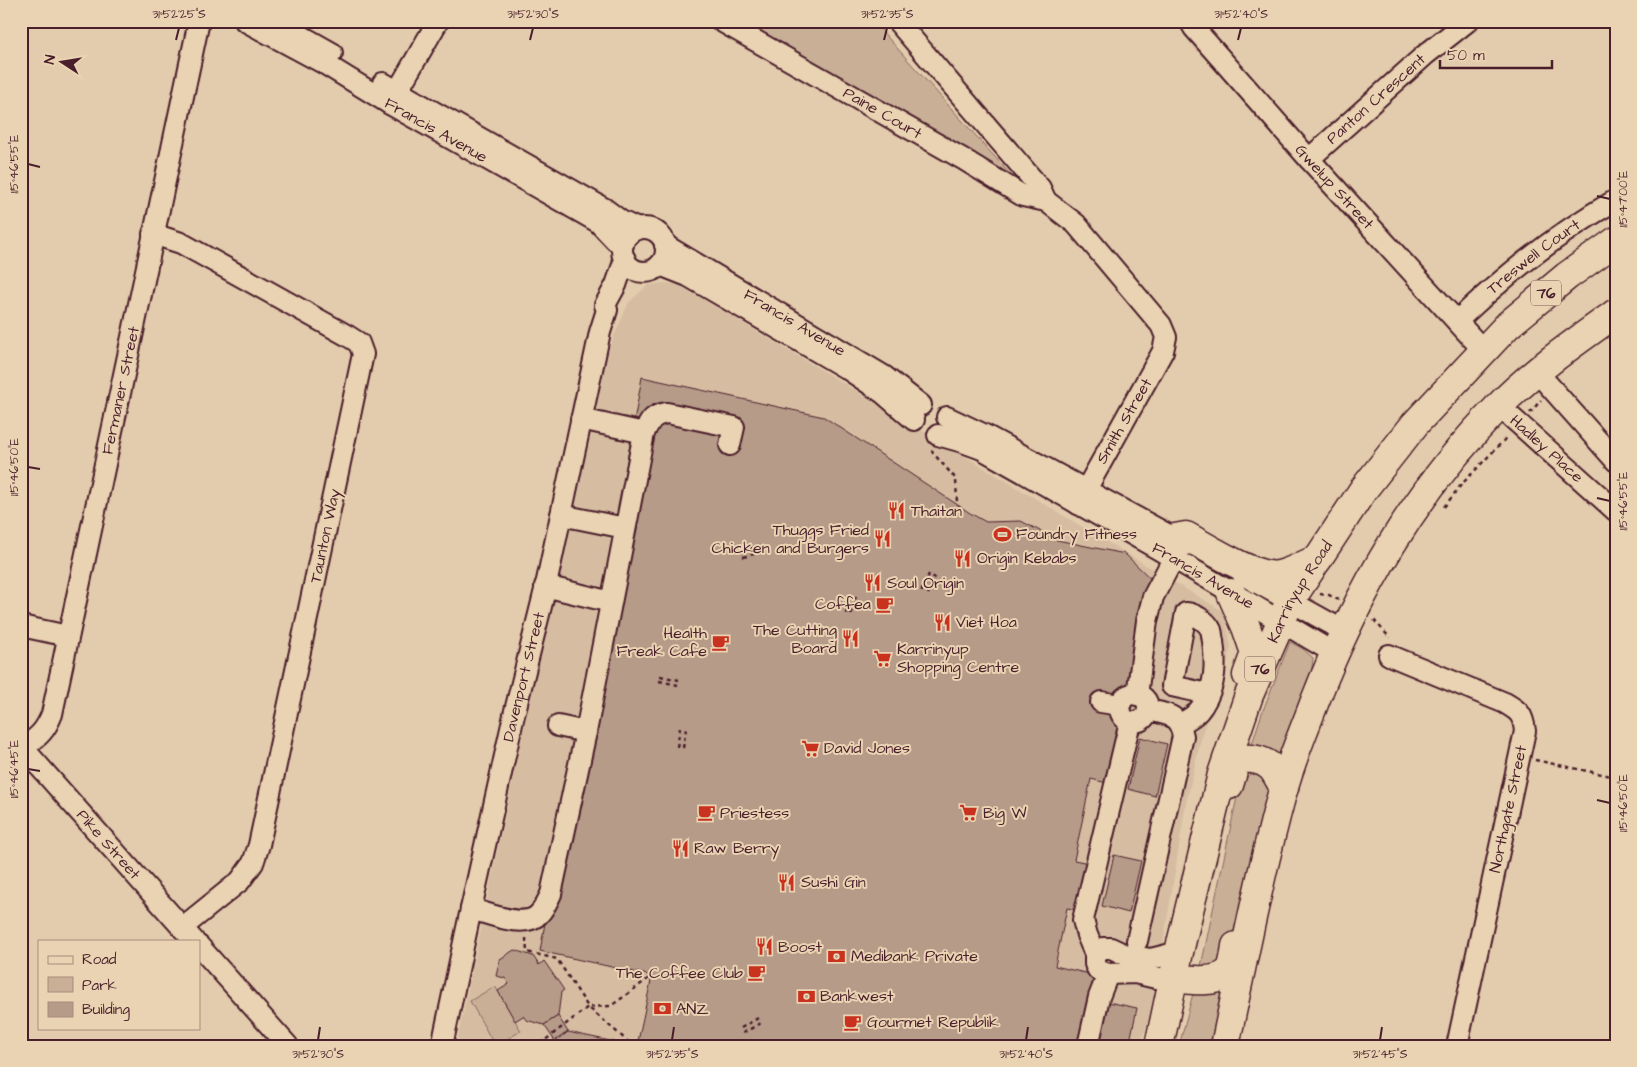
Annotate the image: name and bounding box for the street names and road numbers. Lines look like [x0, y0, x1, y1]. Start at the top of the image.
street label: Panton Crescent [1322, 48, 1431, 149]
street label: Paine Court [839, 82, 927, 145]
street label: Francis Avenue [381, 92, 492, 168]
street label: Gwelup Street [1290, 139, 1379, 235]
street label: Treswell Court [1482, 214, 1585, 300]
road number: 76 [1531, 280, 1561, 306]
street label: Francis Avenue [740, 284, 850, 362]
street label: Fermaner Street [96, 324, 145, 457]
street label: Smith Street [1091, 374, 1158, 468]
street label: Hadley Place [1505, 410, 1588, 488]
street label: Taunton Way [304, 487, 347, 585]
street label: Karrinyup Road [1262, 536, 1338, 646]
street label: Francis Avenue [1148, 537, 1258, 615]
street label: Davenport Street [497, 609, 550, 744]
road number: 76 [1245, 656, 1275, 682]
street label: Northgate Street [1484, 743, 1533, 875]
street label: Pike Street [72, 805, 146, 885]

